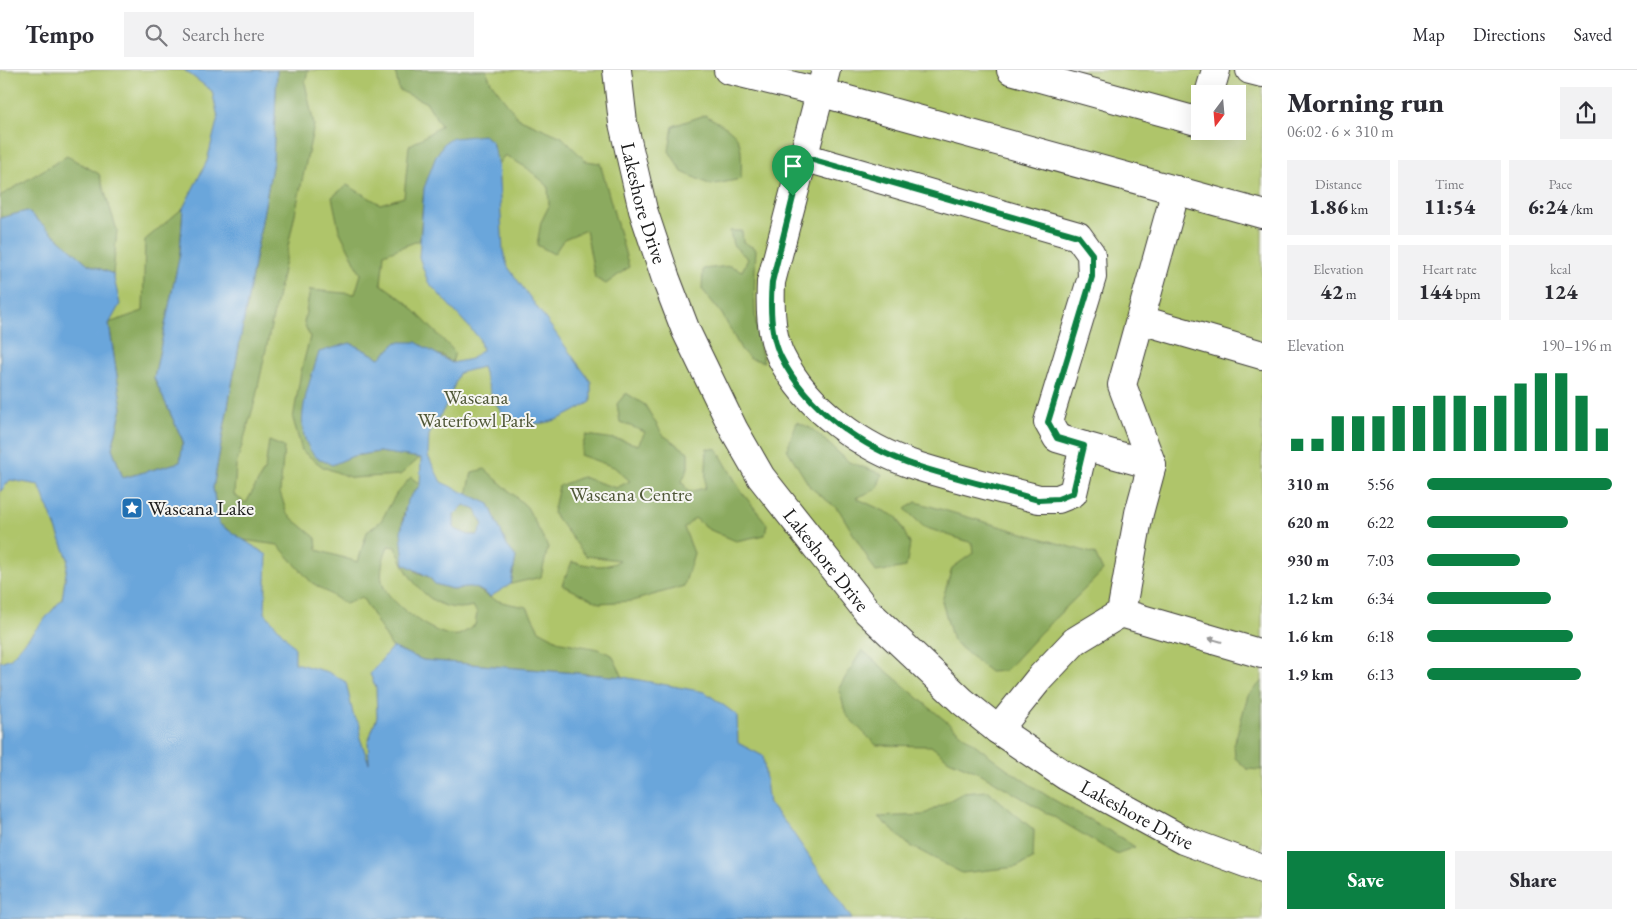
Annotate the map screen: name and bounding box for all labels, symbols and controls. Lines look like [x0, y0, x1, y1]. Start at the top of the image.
search box [124, 12, 474, 57]
text: Tempo [25, 19, 94, 50]
icon: search [142, 21, 170, 49]
text: Search here [182, 22, 264, 47]
text: Map [1413, 23, 1445, 46]
text: Directions [1473, 23, 1545, 46]
text: Saved [1573, 23, 1612, 46]
text: Morning run [1287, 84, 1444, 120]
north arrow [1191, 85, 1246, 140]
map controls [1191, 85, 1246, 140]
button: share [1560, 87, 1612, 139]
text: 06:02 · 6 × 310 m [1287, 121, 1394, 142]
street label: Lakeshore Drive [615, 140, 673, 267]
pin [772, 145, 814, 196]
icon: arrive [779, 152, 807, 180]
text: Distance [1315, 175, 1362, 193]
text: Time [1435, 175, 1464, 193]
text: Pace [1549, 175, 1572, 193]
text: 1.86 [1309, 193, 1348, 220]
text: 11:54 [1424, 193, 1475, 220]
text: 6:24 [1528, 193, 1568, 220]
text: km [1348, 200, 1368, 218]
text: /km [1568, 200, 1593, 218]
text: Elevation [1313, 260, 1364, 278]
text: Heart rate [1422, 260, 1477, 278]
text: kcal [1550, 260, 1571, 278]
text: 42 [1320, 278, 1343, 305]
text: 144 [1418, 278, 1452, 305]
text: 124 [1543, 278, 1578, 305]
text: m [1343, 285, 1357, 303]
text: bpm [1452, 285, 1481, 303]
text: Elevation [1287, 335, 1345, 356]
text: 190–196 m [1541, 335, 1612, 356]
park label: Wascana Waterfowl Park [417, 384, 535, 433]
text: 310 m [1287, 474, 1329, 495]
text: 5:56 [1367, 474, 1394, 495]
park label: Wascana Centre [570, 481, 692, 507]
place label: Wascana Lake [148, 495, 254, 521]
place icon: Wascana Lake [120, 496, 144, 520]
street label: Lakeshore Drive [778, 503, 876, 617]
text: 620 m [1287, 512, 1329, 533]
text: 6:22 [1367, 512, 1394, 533]
text: 930 m [1287, 550, 1329, 571]
text: 7:03 [1367, 550, 1394, 571]
text: 1.2 km [1287, 588, 1333, 609]
text: 6:34 [1367, 588, 1394, 609]
text: 1.6 km [1287, 626, 1333, 647]
text: 6:18 [1367, 626, 1394, 647]
one-way arrow [1208, 636, 1223, 644]
text: 1.9 km [1287, 664, 1333, 685]
text: 6:13 [1367, 664, 1394, 685]
street label: Lakeshore Drive [1076, 773, 1197, 856]
button: Save [1287, 851, 1445, 909]
button: Share [1455, 851, 1612, 909]

